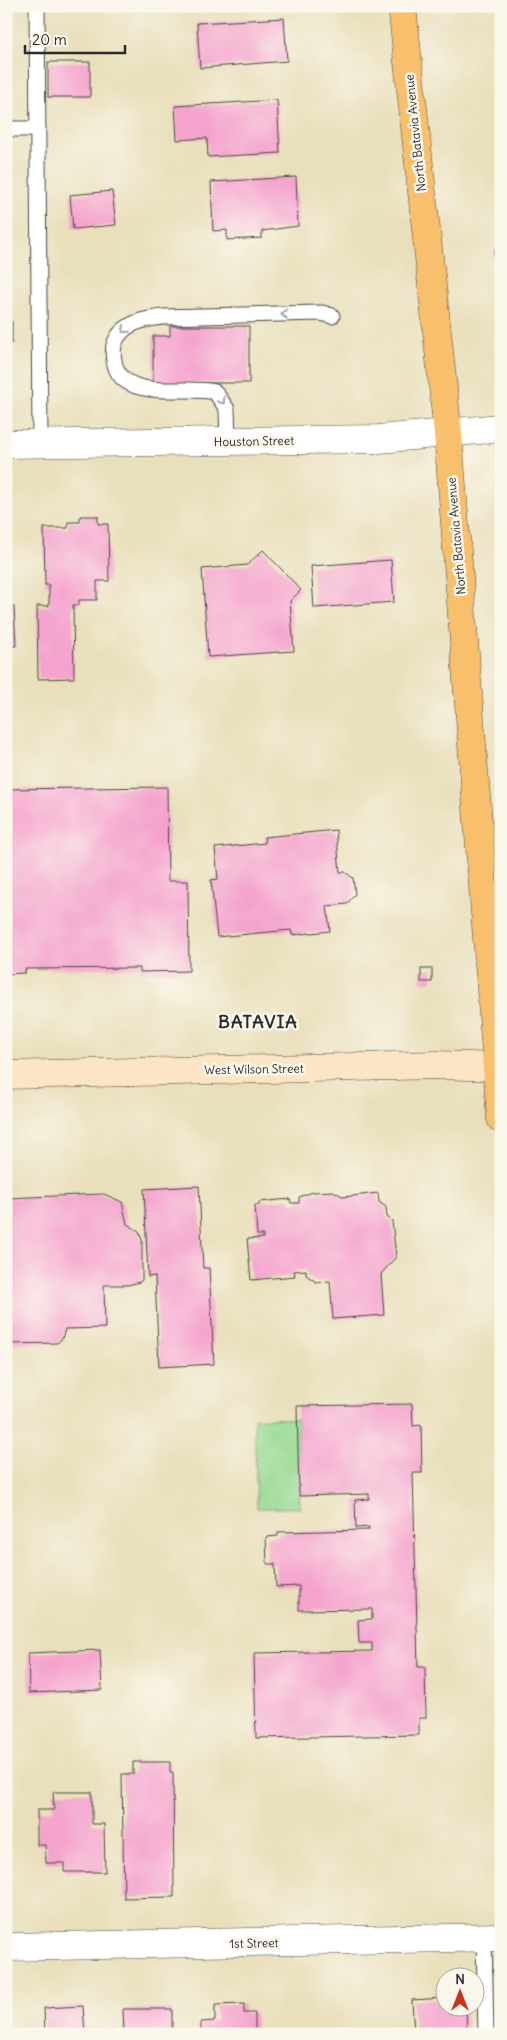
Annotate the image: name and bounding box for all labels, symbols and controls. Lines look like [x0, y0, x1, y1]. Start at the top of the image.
scale bar [25, 22, 125, 54]
text: 20 m [32, 30, 67, 49]
street label: North Batavia Avenue [401, 74, 429, 192]
one-way arrow [279, 309, 287, 319]
one-way arrow [121, 325, 130, 334]
one-way arrow [216, 395, 225, 405]
street label: Houston Street [214, 433, 294, 449]
street label: North Batavia Avenue [443, 477, 469, 595]
district label: BATAVIA [218, 1010, 298, 1033]
street label: West Wilson Street [204, 1061, 304, 1077]
street label: 1st Street [229, 1935, 279, 1951]
north arrow [434, 1968, 484, 2018]
text: N [455, 1970, 465, 1988]

